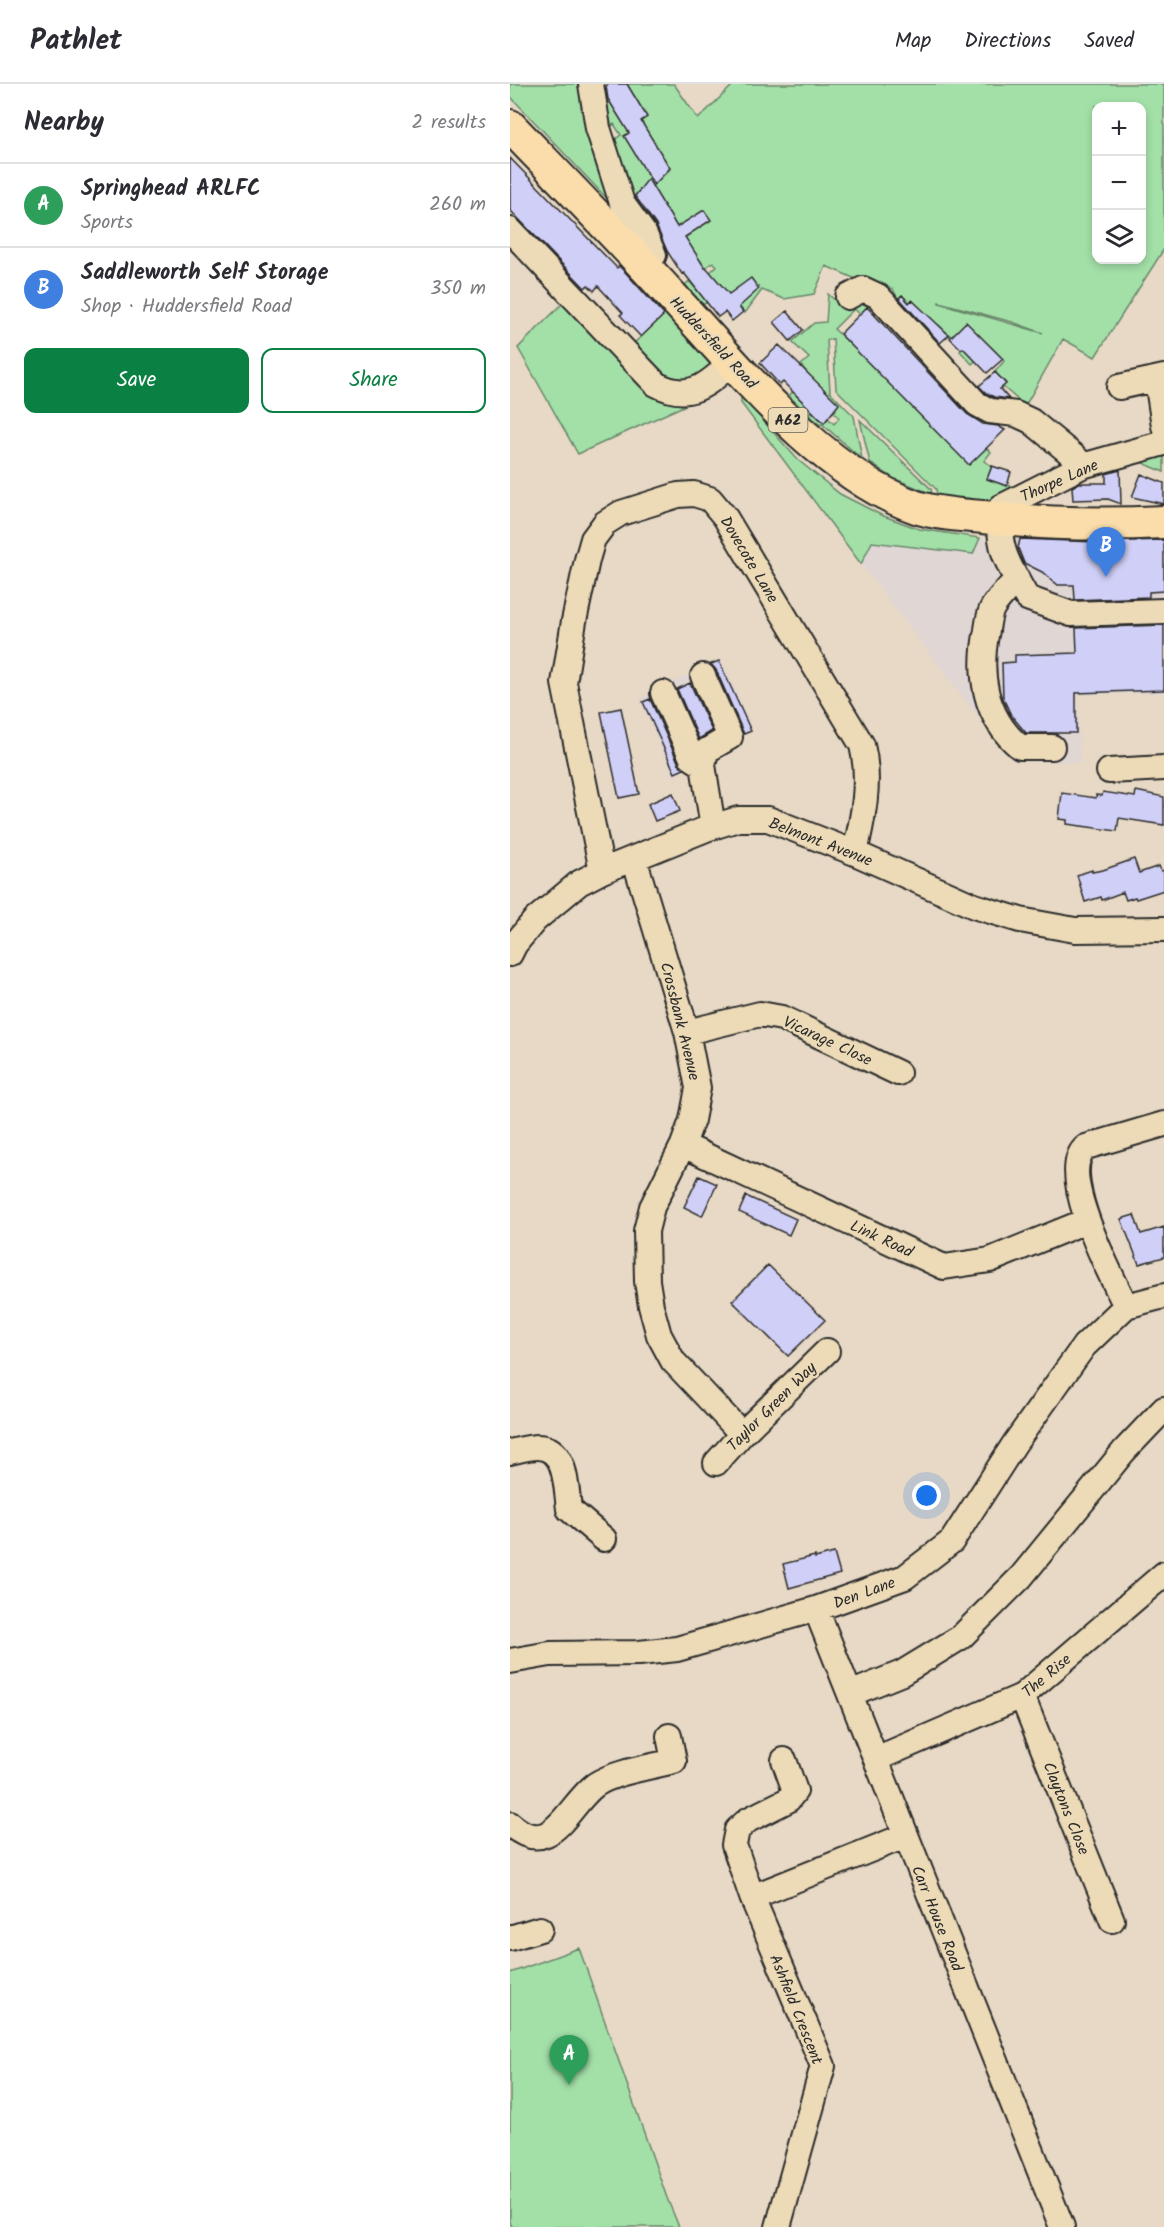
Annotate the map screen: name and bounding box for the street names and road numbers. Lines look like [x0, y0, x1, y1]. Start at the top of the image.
street label: Huddersfield Road [663, 291, 764, 396]
road number: A62 [768, 408, 808, 432]
street label: Thorpe Lane [1017, 453, 1103, 510]
street label: Dovecote Lane [713, 511, 785, 608]
street label: Belmont Avenue [765, 811, 876, 874]
street label: Crossbank Avenue [653, 960, 706, 1083]
street label: Vicarage Close [779, 1010, 876, 1073]
street label: Link Road [846, 1214, 918, 1265]
street label: Taylor Green Way [721, 1356, 823, 1458]
street label: Den Lane [830, 1571, 899, 1616]
street label: The Rise [1017, 1648, 1077, 1704]
street label: Claytons Close [1036, 1758, 1096, 1859]
street label: Carr House Road [904, 1862, 970, 1976]
street label: Ashfield Crescent [762, 1951, 829, 2069]

